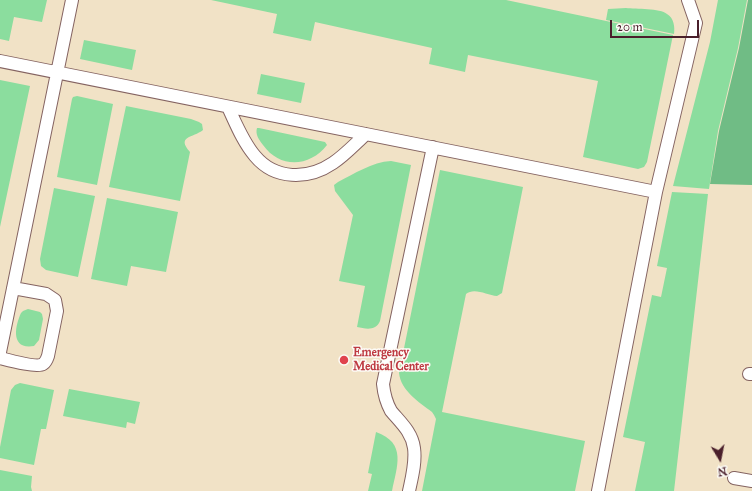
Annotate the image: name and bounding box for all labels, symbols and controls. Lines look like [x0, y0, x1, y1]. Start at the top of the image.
scale bar [612, 12, 701, 38]
text: 20 m [617, 20, 643, 34]
place label: Emergency Medical Center [353, 346, 429, 374]
marker: Emergency Medical Center [338, 354, 350, 366]
north arrow [700, 439, 740, 479]
text: N [716, 464, 728, 479]

